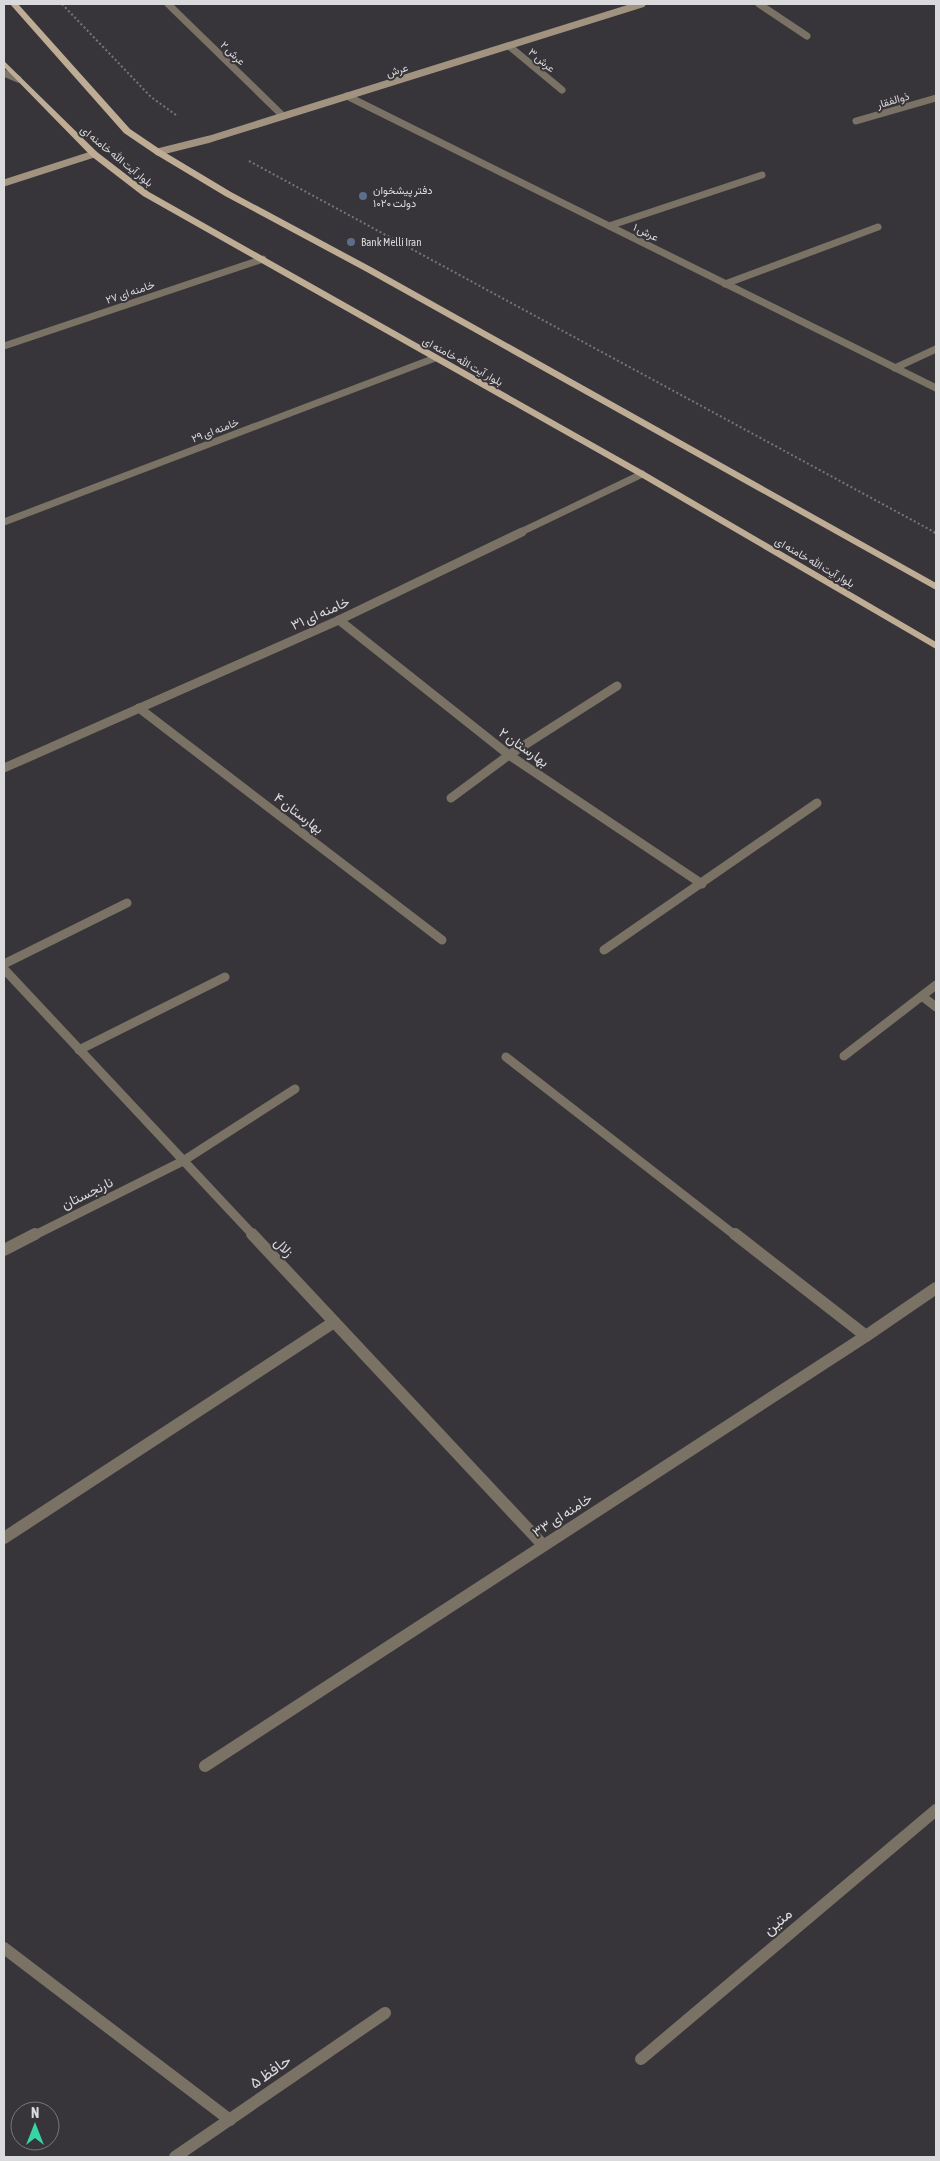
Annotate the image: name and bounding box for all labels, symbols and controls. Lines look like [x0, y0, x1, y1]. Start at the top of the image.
street label: عرش ۲ [218, 38, 248, 68]
street label: عرش ۳ [526, 45, 558, 75]
street label: عرش [385, 61, 410, 80]
street label: ذوالفقار [874, 90, 911, 112]
street label: بلوار آیت الله خامنه ای [78, 123, 156, 190]
place label: دفتر پیشخوان دولت ۱۰۲۰ [373, 184, 432, 210]
marker: دفتر پیشخوان دولت ۱۰۲۰ [357, 190, 369, 202]
street label: عرش ۱ [631, 221, 661, 244]
marker: Bank Melli Iran [345, 236, 357, 248]
place label: Bank Melli Iran [361, 236, 422, 248]
street label: خامنه ای ۲۷ [104, 278, 156, 307]
street label: بلوار آیت الله خامنه ای [420, 334, 505, 389]
street label: خامنه ای ۲۹ [190, 415, 241, 445]
street label: بلوار آیت الله خامنه ای [773, 534, 857, 591]
street label: خامنه ای ۳۱ [288, 593, 352, 634]
street label: بهارستان ۲ [495, 724, 552, 771]
street label: بهارستان ۴ [270, 789, 327, 838]
street label: نارنجستان [59, 1174, 116, 1213]
street label: زلال [270, 1234, 297, 1262]
street label: خامنه ای ۳۳ [529, 1490, 595, 1541]
street label: متین [759, 1904, 796, 1940]
street label: حافظ ۵ [246, 2050, 294, 2092]
north arrow [10, 2101, 60, 2151]
text: N [31, 2105, 39, 2121]

